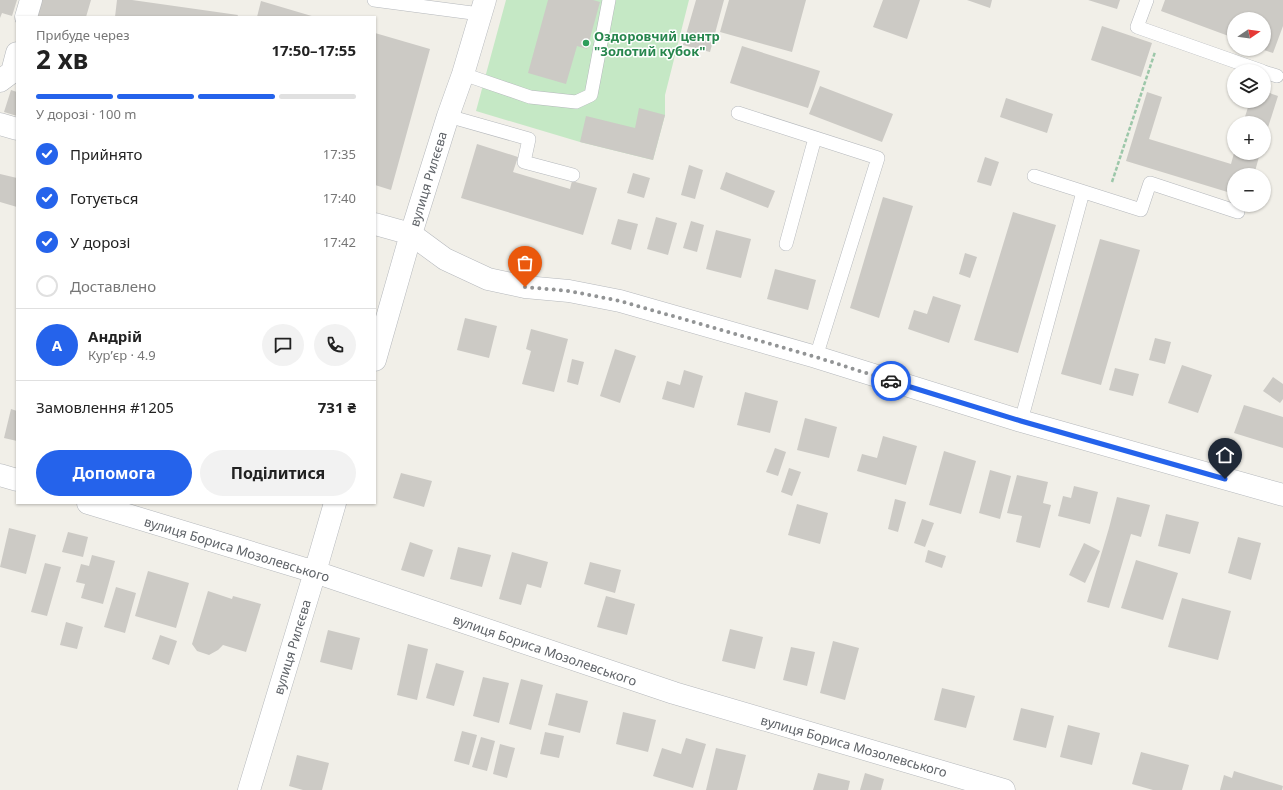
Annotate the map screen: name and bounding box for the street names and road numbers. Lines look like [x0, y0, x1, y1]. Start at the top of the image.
street label: вулиця Рилєєва [405, 129, 451, 229]
street label: вулиця Бориса Мозолевського [142, 512, 332, 586]
street label: вулиця Рилєєва [269, 597, 315, 697]
street label: вулиця Бориса Мозолевського [451, 610, 640, 690]
street label: вулиця Бориса Мозолевського [759, 711, 950, 781]

